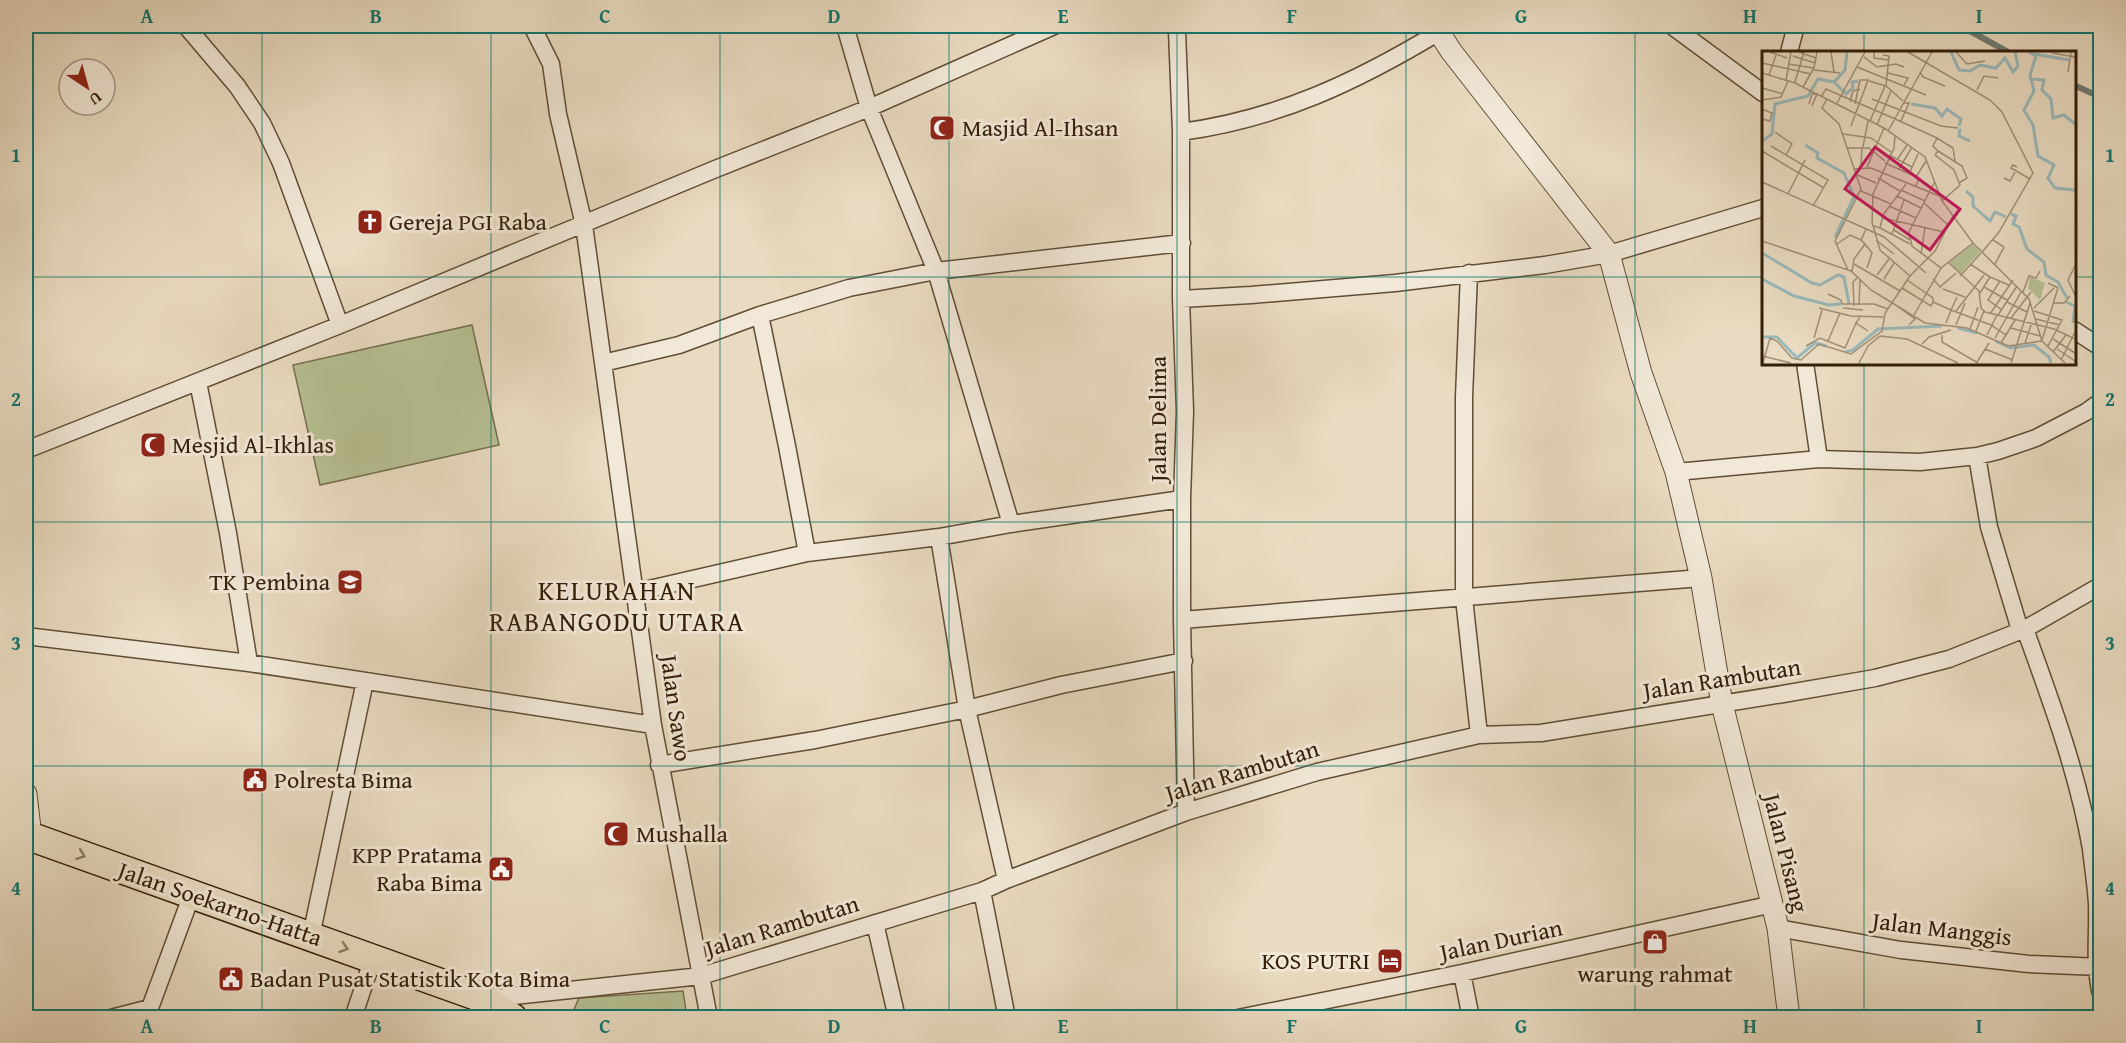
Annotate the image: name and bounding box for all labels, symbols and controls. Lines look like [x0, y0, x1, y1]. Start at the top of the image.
text: A [141, 1, 154, 30]
text: B [370, 1, 382, 30]
text: C [599, 1, 611, 30]
text: D [827, 1, 841, 30]
text: E [1058, 1, 1069, 30]
text: F [1287, 1, 1297, 30]
text: G [1515, 1, 1527, 30]
text: H [1743, 1, 1757, 30]
text: I [1976, 1, 1982, 30]
inset map [1762, 51, 2075, 364]
north arrow [57, 57, 117, 117]
text: U [84, 86, 107, 112]
place label: Masjid Al-Ihsan [962, 110, 1119, 145]
mosque icon: Masjid Al-Ihsan [927, 113, 957, 143]
text: 1 [11, 140, 21, 169]
text: 1 [2105, 140, 2115, 169]
place label: Gereja PGI Raba [389, 204, 548, 239]
church icon: Gereja PGI Raba [355, 207, 385, 237]
street label: Jalan Delima [1140, 355, 1175, 485]
text: 2 [11, 384, 21, 413]
text: 2 [2105, 384, 2115, 413]
place label: Mesjid Al-Ikhlas [172, 427, 334, 462]
mosque icon: Mesjid Al-Ikhlas [138, 430, 168, 460]
place label: TK Pembina [209, 564, 331, 599]
school or university icon: TK Pembina [335, 567, 365, 597]
district label: KELURAHAN RABANGODU UTARA [489, 570, 745, 641]
text: 3 [11, 628, 21, 657]
text: 3 [2105, 628, 2115, 657]
street label: Jalan Sawo [651, 649, 701, 764]
street label: Jalan Rambutan [1638, 649, 1804, 709]
street label: Jalan Rambutan [1158, 730, 1324, 811]
place label: Polresta Bima [274, 762, 413, 797]
public building icon: Polresta Bima [240, 765, 270, 795]
street label: Jalan Pisang [1754, 787, 1818, 916]
place label: Mushalla [636, 816, 728, 851]
mosque icon: Mushalla [601, 819, 631, 849]
place label: KPP Pratama Raba Bima [352, 837, 483, 900]
one-way arrow [75, 847, 86, 860]
street label: Jalan Soekarno-Hatta [110, 851, 328, 955]
public building icon: KPP Pratama Raba Bima [486, 854, 516, 884]
text: 4 [11, 873, 21, 902]
text: 4 [2105, 873, 2115, 902]
street label: Jalan Rambutan [698, 885, 864, 966]
street label: Jalan Manggis [1867, 902, 2014, 954]
street label: Jalan Durian [1433, 909, 1566, 970]
shop icon: warung rahmat [1640, 927, 1670, 957]
one-way arrow [338, 941, 349, 954]
place label: KOS PUTRI [1262, 943, 1370, 978]
hotel icon: KOS PUTRI [1375, 946, 1405, 976]
place label: warung rahmat [1577, 956, 1733, 991]
place label: Badan Pusat Statistik Kota Bima [250, 961, 571, 996]
public building icon: Badan Pusat Statistik Kota Bima [216, 964, 246, 994]
text: A [141, 1011, 154, 1040]
text: B [370, 1011, 382, 1040]
text: C [599, 1011, 611, 1040]
text: D [827, 1011, 841, 1040]
text: E [1058, 1011, 1069, 1040]
text: F [1287, 1011, 1297, 1040]
text: G [1515, 1011, 1527, 1040]
text: H [1743, 1011, 1757, 1040]
text: I [1976, 1011, 1982, 1040]

